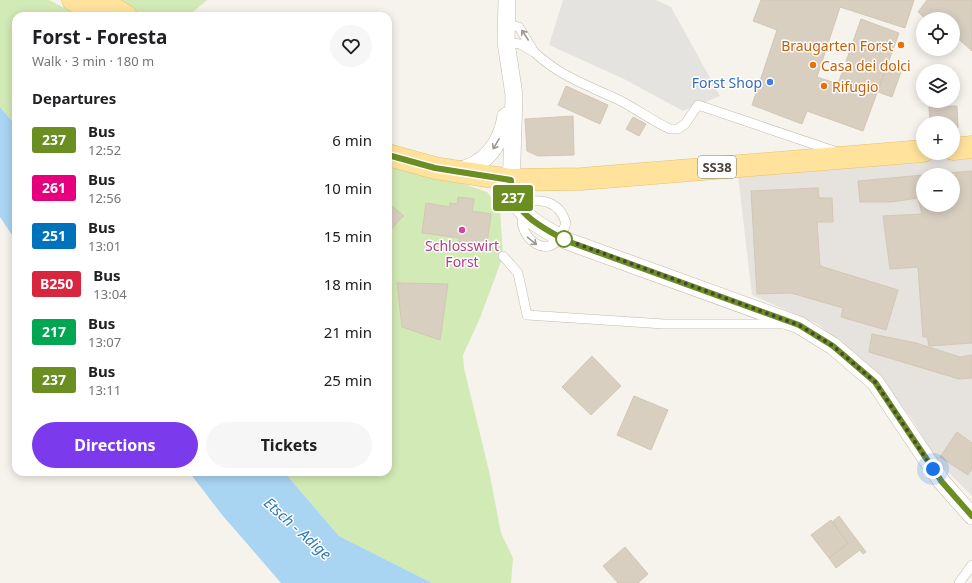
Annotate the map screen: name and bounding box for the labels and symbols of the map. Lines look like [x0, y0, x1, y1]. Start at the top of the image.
one-way arrow [520, 29, 528, 41]
place label: Braugarten Forst [781, 36, 893, 55]
marker: Braugarten Forst [896, 40, 906, 50]
place label: Casa dei dolci [821, 56, 911, 75]
marker: Casa dei dolci [808, 60, 818, 70]
place label: Forst Shop [692, 73, 762, 92]
marker: Forst Shop [765, 77, 775, 87]
place label: Rifugio [832, 77, 878, 96]
marker: Rifugio [819, 81, 829, 91]
one-way arrow [492, 138, 500, 150]
road number: SS38 [698, 156, 736, 178]
line badge: 237 [490, 185, 536, 211]
marker: Schlosswirt Forst [457, 225, 467, 235]
unlabelled marker [555, 230, 573, 248]
place label: Schlosswirt Forst [425, 236, 499, 271]
one-way arrow [527, 236, 537, 245]
your location [923, 459, 943, 479]
water label: Etsch - Adige [260, 492, 336, 564]

